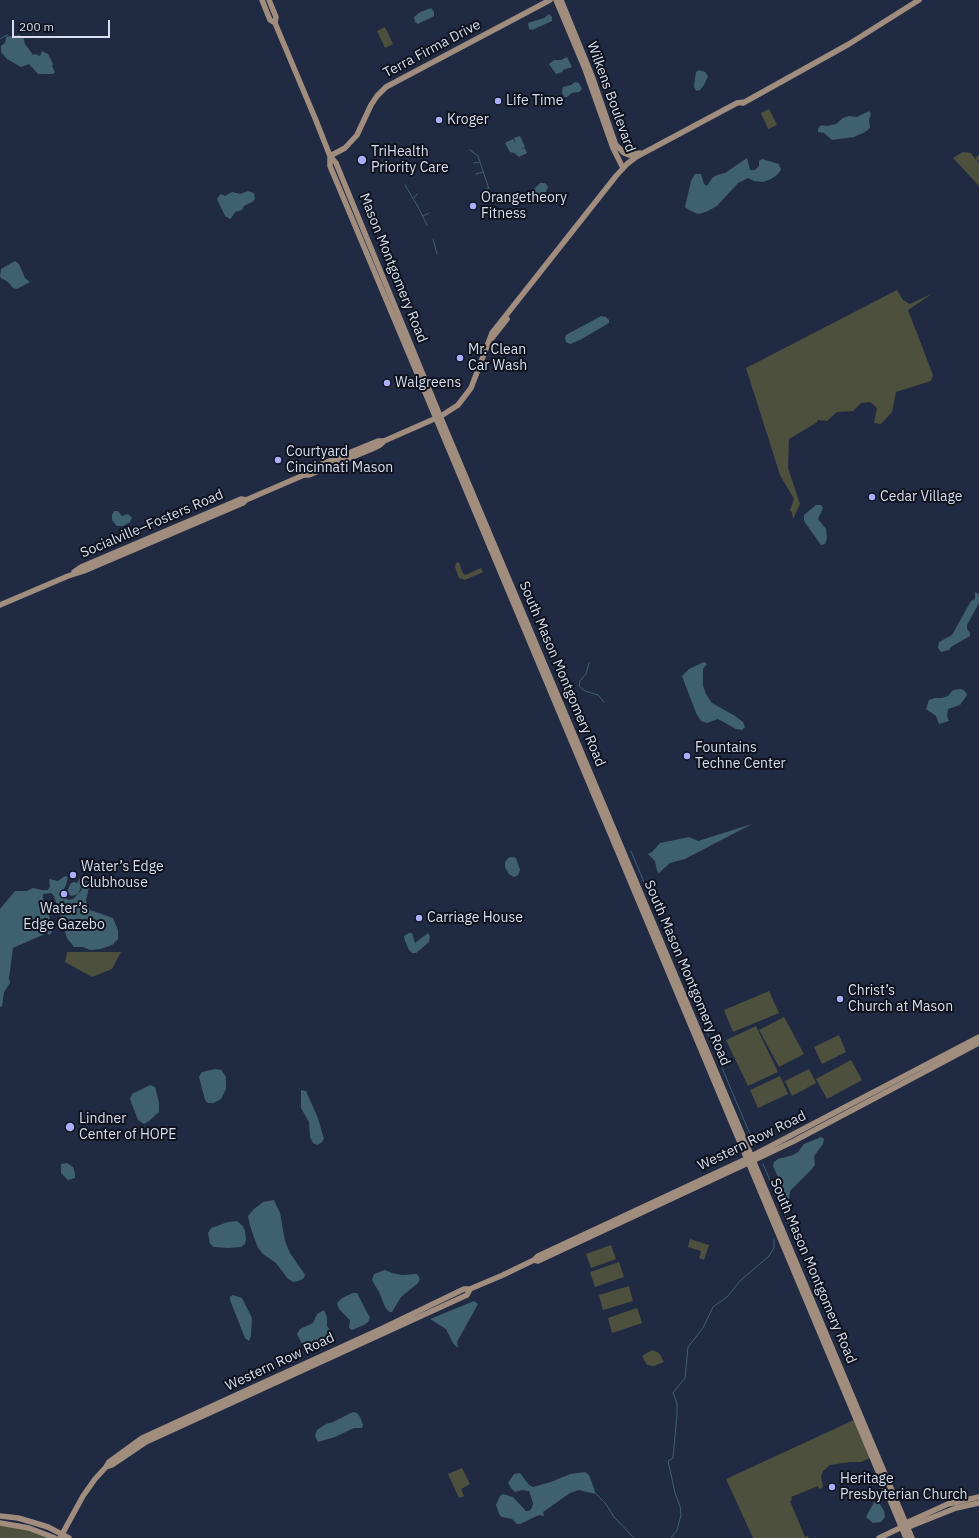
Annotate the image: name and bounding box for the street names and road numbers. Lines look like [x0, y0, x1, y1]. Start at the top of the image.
street label: Terra Firma Drive [380, 16, 484, 82]
street label: Wilkens Boulevard [583, 39, 639, 155]
street label: Mason Montgomery Road [355, 191, 431, 345]
street label: Socialville–Fosters Road [78, 486, 226, 562]
street label: South Mason Montgomery Road [515, 579, 609, 769]
street label: South Mason Montgomery Road [640, 878, 734, 1068]
street label: Western Row Road [695, 1108, 809, 1174]
street label: South Mason Montgomery Road [766, 1176, 860, 1366]
street label: Western Row Road [223, 1329, 337, 1395]

